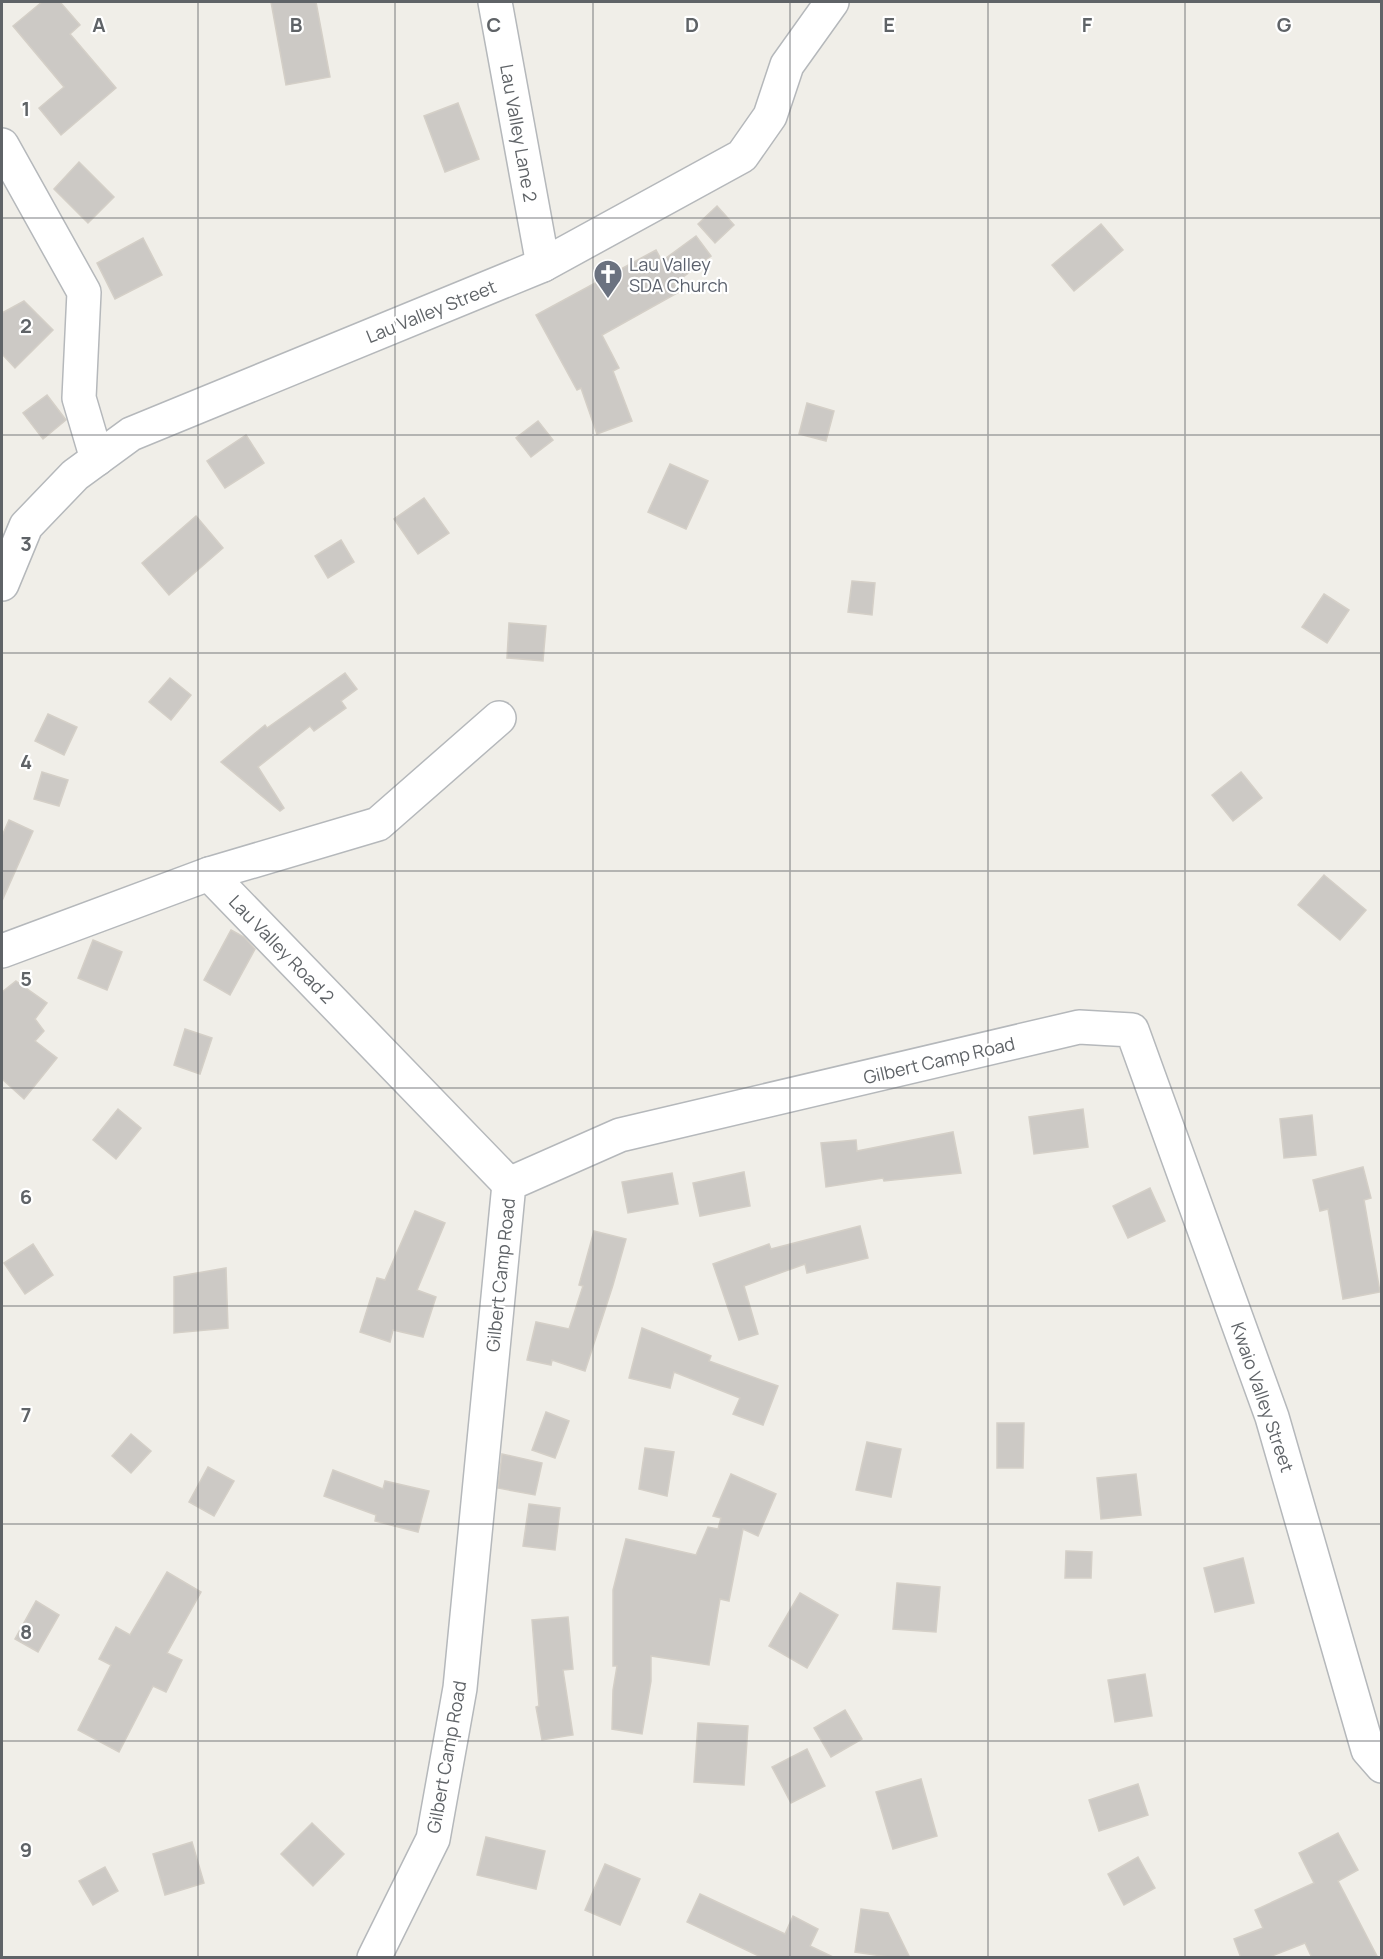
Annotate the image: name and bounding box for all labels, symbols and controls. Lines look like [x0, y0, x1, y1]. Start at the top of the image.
text: A [92, 11, 106, 38]
text: B [290, 11, 303, 38]
text: C [487, 11, 501, 38]
text: D [685, 11, 699, 38]
text: E [883, 11, 895, 38]
text: F [1082, 11, 1093, 38]
text: G [1277, 11, 1292, 38]
street label: Lau Valley Lane 2 [495, 62, 543, 204]
text: 1 [22, 95, 30, 122]
place label: Lau Valley SDA Church [629, 252, 728, 297]
church icon: Lau Valley SDA Church [592, 258, 624, 300]
street label: Lau Valley Street [362, 274, 500, 348]
text: 2 [20, 312, 32, 339]
text: 3 [20, 530, 32, 557]
text: 4 [20, 748, 32, 775]
street label: Lau Valley Road 2 [224, 890, 340, 1008]
text: 5 [20, 965, 32, 992]
street label: Gilbert Camp Road [861, 1031, 1017, 1089]
text: 6 [20, 1183, 32, 1210]
street label: Gilbert Camp Road [480, 1197, 520, 1353]
street label: Kwaio Valley Street [1226, 1319, 1300, 1475]
text: 7 [21, 1401, 31, 1428]
text: 8 [20, 1618, 32, 1645]
street label: Gilbert Camp Road [421, 1679, 471, 1835]
text: 9 [20, 1836, 32, 1863]

